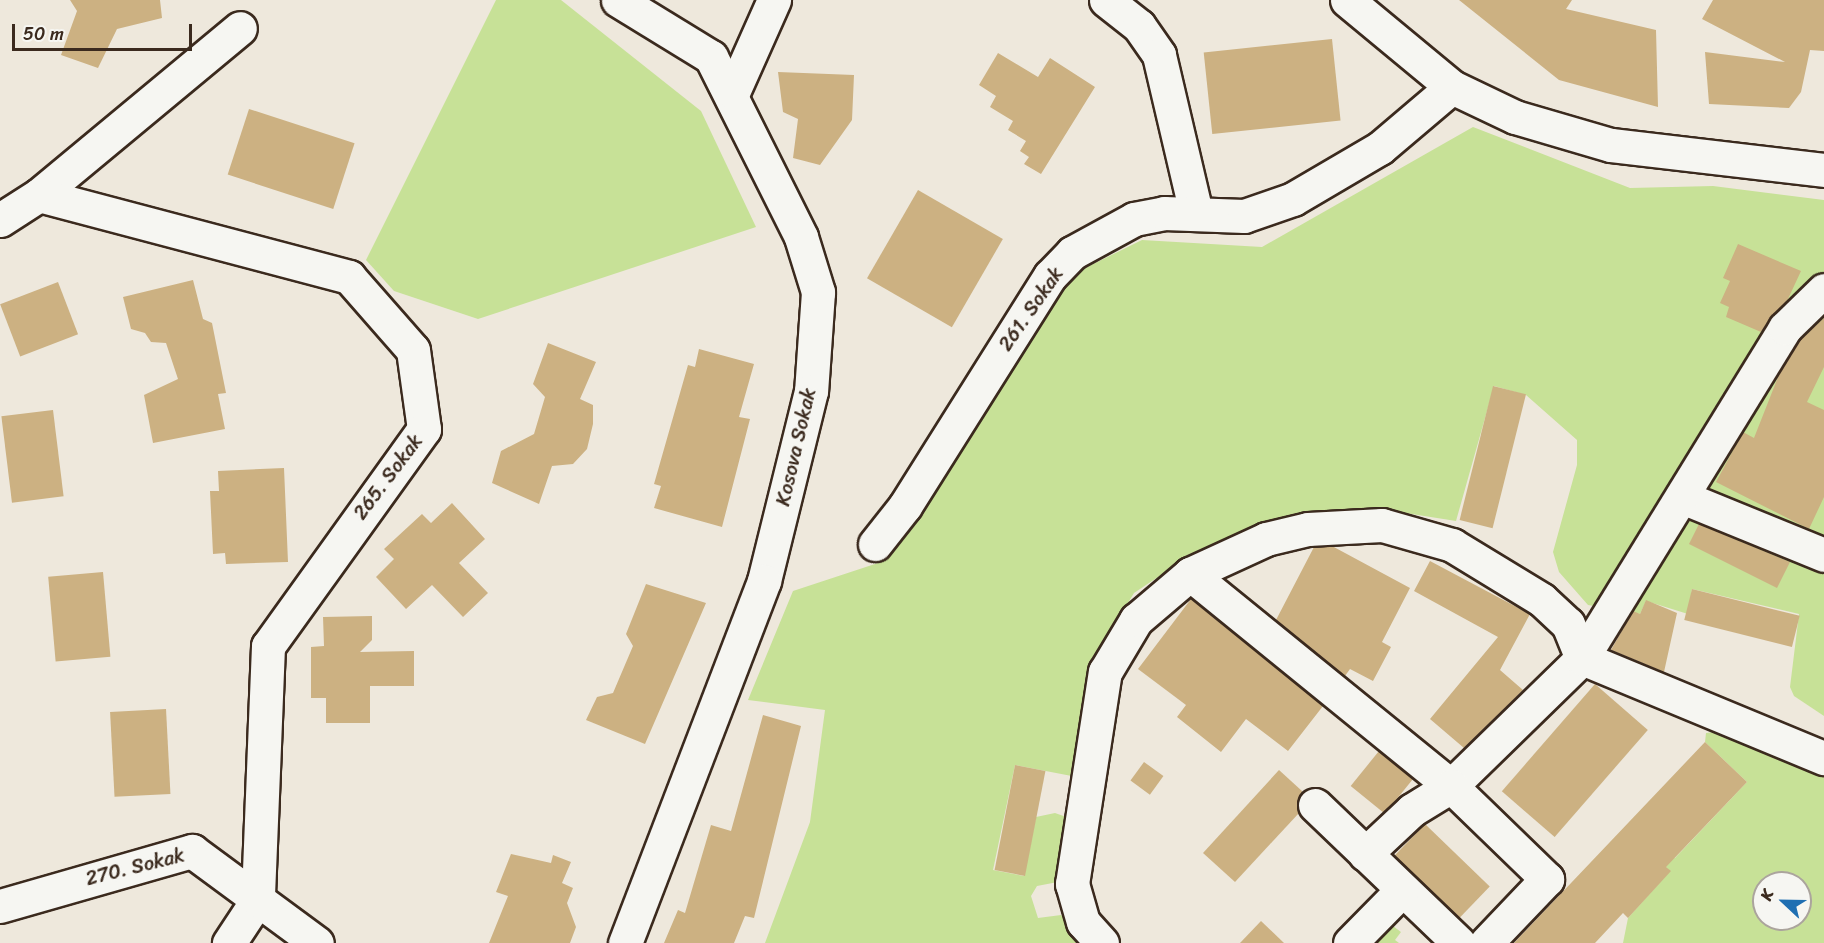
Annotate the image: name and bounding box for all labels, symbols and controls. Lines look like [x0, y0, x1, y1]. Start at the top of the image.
scale bar [15, 12, 195, 50]
text: 50 m [23, 18, 64, 50]
street label: 261. Sokak [993, 263, 1069, 355]
street label: Kosova Sokak [771, 386, 821, 508]
street label: 265. Sokak [348, 430, 428, 524]
street label: 270. Sokak [83, 843, 187, 891]
north arrow [1752, 871, 1812, 931]
text: K [1751, 885, 1782, 905]

